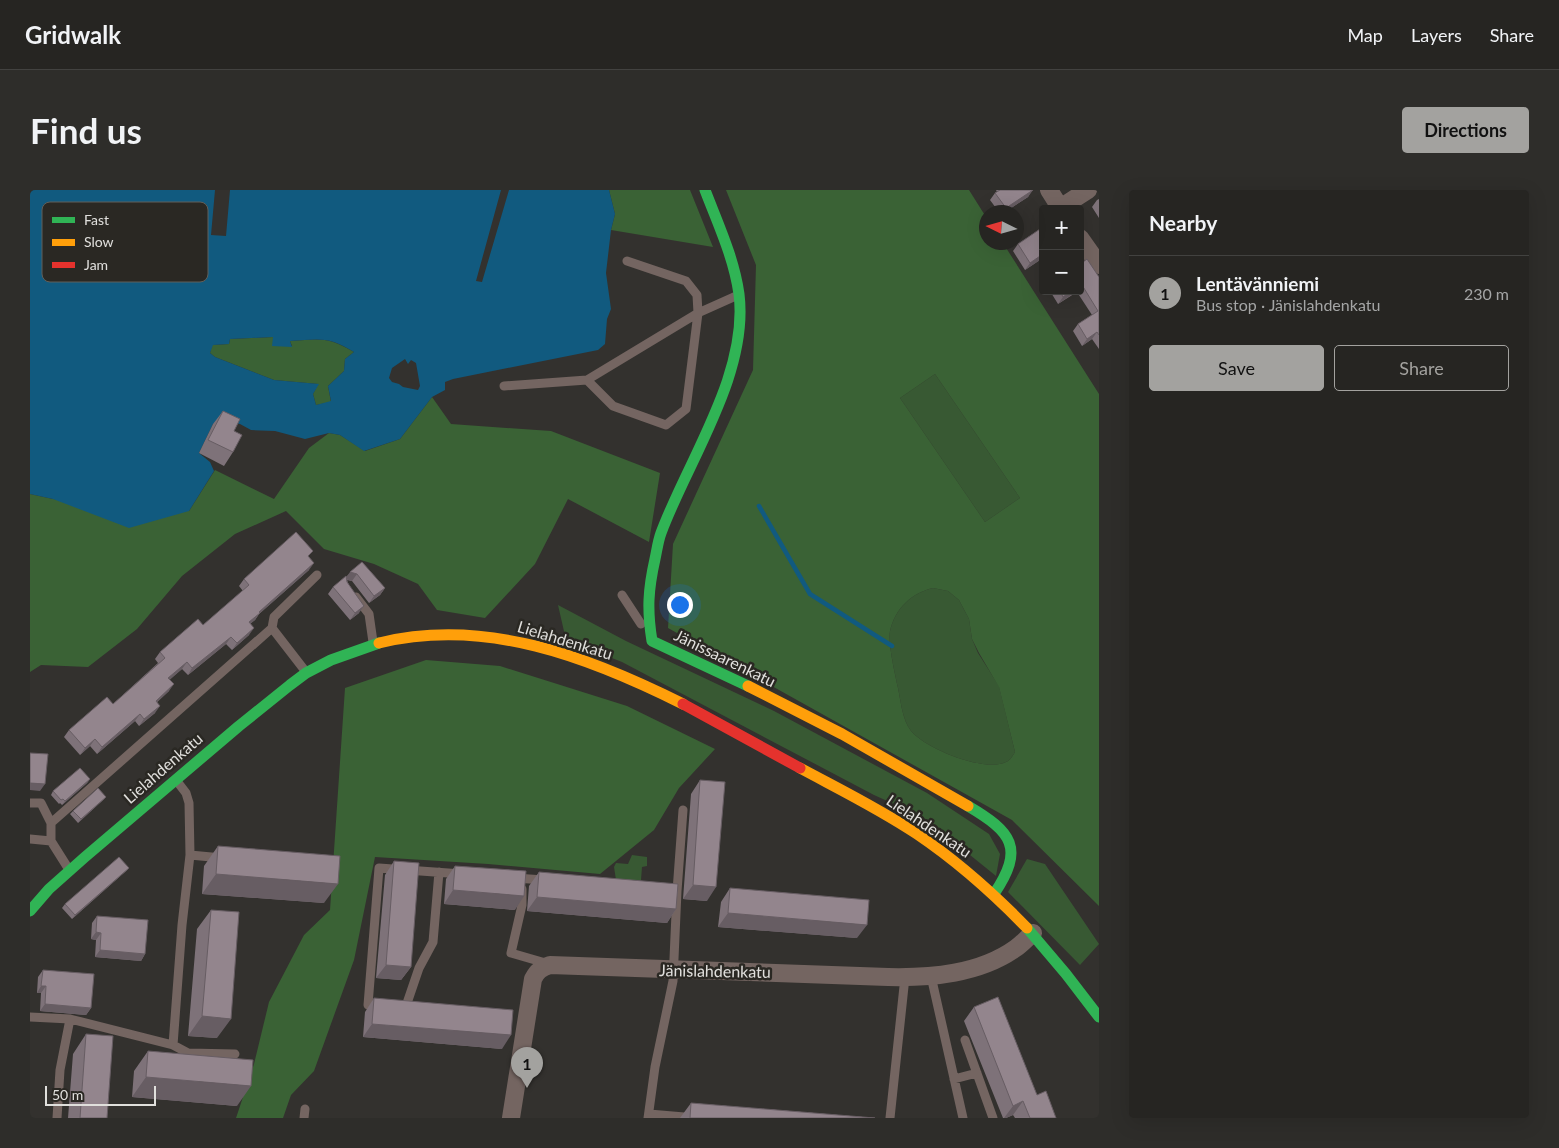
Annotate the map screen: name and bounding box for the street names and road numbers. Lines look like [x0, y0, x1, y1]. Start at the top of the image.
street label: Lielahdenkatu [515, 616, 615, 663]
street label: Jänissaarenkatu [671, 625, 779, 690]
street label: Lielahdenkatu [119, 728, 206, 807]
street label: Lielahdenkatu [883, 790, 975, 861]
street label: Jänislahdenkatu [659, 960, 771, 981]

